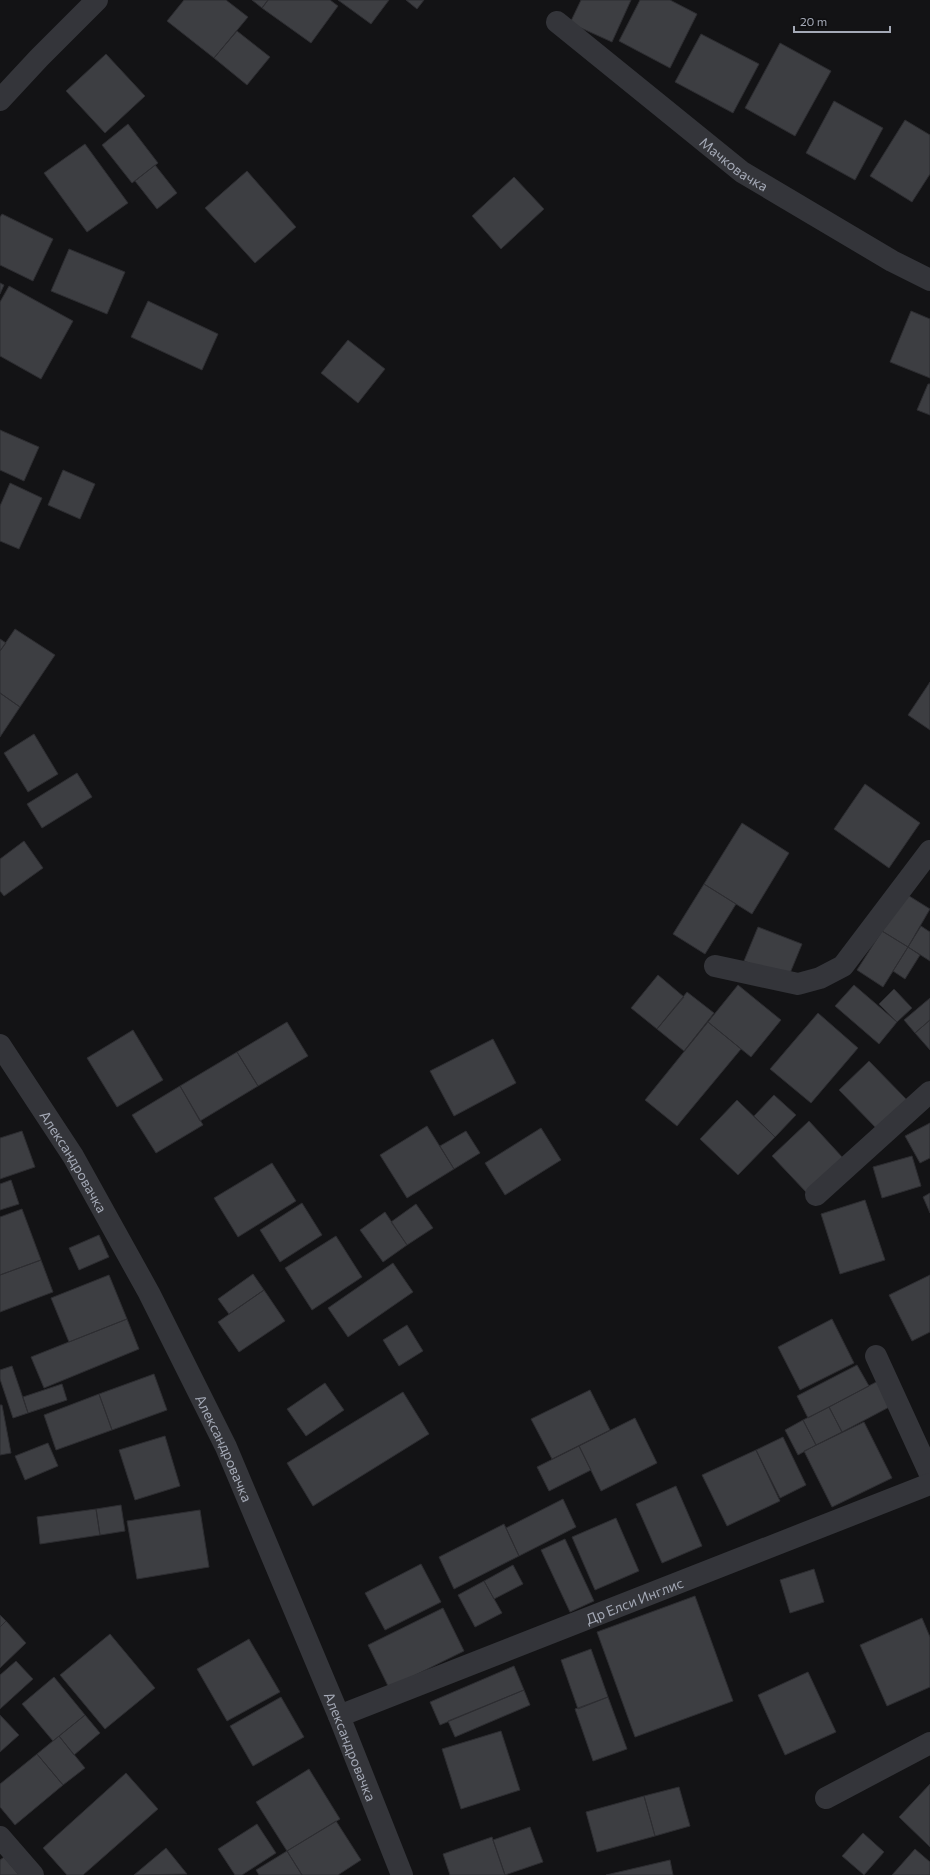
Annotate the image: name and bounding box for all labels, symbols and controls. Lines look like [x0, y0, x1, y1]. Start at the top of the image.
scale bar [794, 8, 890, 34]
text: 20 m [800, 14, 827, 28]
street label: Мачковачка [697, 133, 771, 194]
street label: Александровачка [37, 1107, 111, 1215]
street label: Александровачка [193, 1392, 256, 1504]
street label: Др Елси Инглис [583, 1573, 685, 1627]
street label: Александровачка [321, 1689, 380, 1803]

